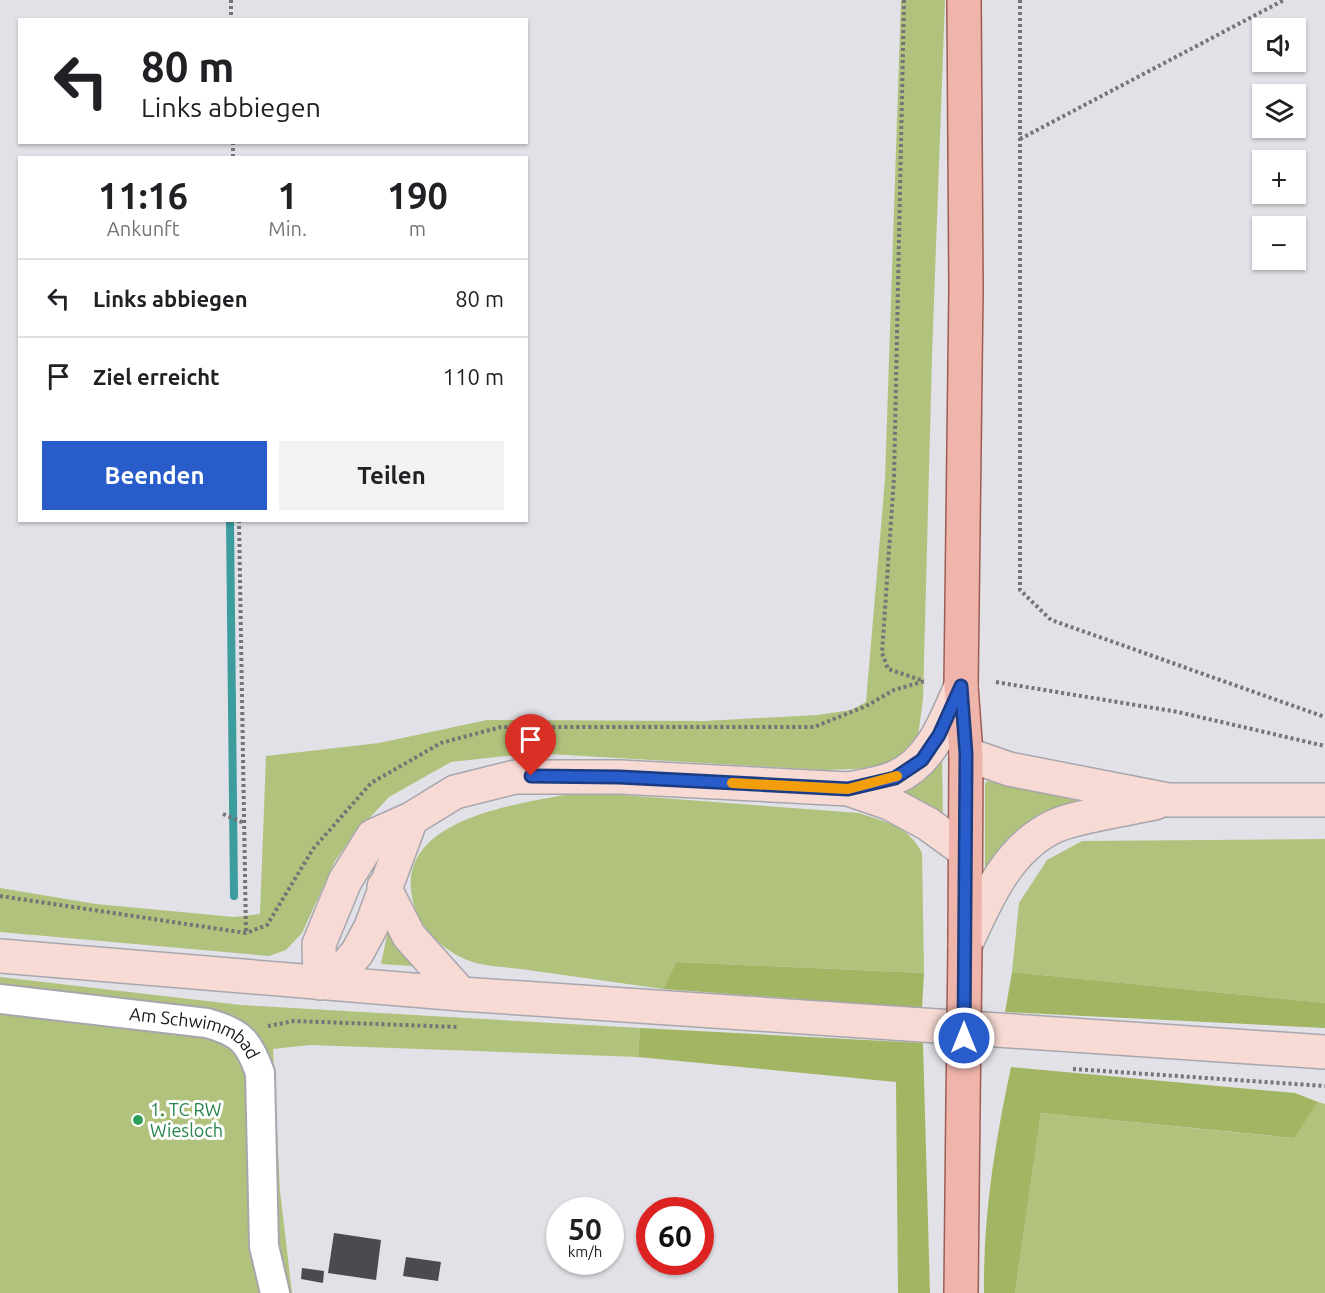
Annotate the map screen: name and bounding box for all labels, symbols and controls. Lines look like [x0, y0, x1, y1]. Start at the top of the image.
map controls [1252, 18, 1306, 270]
button: sound [1252, 18, 1306, 72]
icon: left [42, 42, 120, 120]
text: 80 m [141, 43, 235, 90]
button: layers [1252, 84, 1306, 138]
text: Links abbiegen [141, 92, 321, 122]
button: + [1252, 150, 1306, 204]
text: 11:16 [98, 175, 188, 216]
text: 1 [277, 175, 298, 216]
text: 190 [387, 175, 448, 216]
button: − [1252, 216, 1306, 270]
text: Ankunft [107, 217, 180, 240]
text: Min. [268, 217, 307, 240]
text: m [409, 217, 426, 240]
icon: left [42, 282, 75, 315]
text: Links abbiegen [93, 286, 248, 311]
text: 80 m [455, 286, 504, 311]
icon: arrive [42, 360, 75, 393]
text: Ziel erreicht [93, 364, 220, 389]
text: 110 m [443, 364, 504, 389]
button: Beenden [42, 441, 267, 510]
button: Teilen [279, 441, 504, 510]
pin [505, 714, 556, 776]
icon: arrive [514, 723, 547, 756]
street label: Am Schwimmbad [128, 1003, 264, 1062]
position arrow [932, 1006, 996, 1070]
place label: 1. TC RW Wiesloch [150, 1099, 223, 1140]
marker: 1. TC RW Wiesloch [131, 1113, 145, 1127]
speed limit sign: 60 [636, 1197, 714, 1275]
text: 50 [568, 1212, 602, 1246]
text: km/h [568, 1243, 602, 1260]

